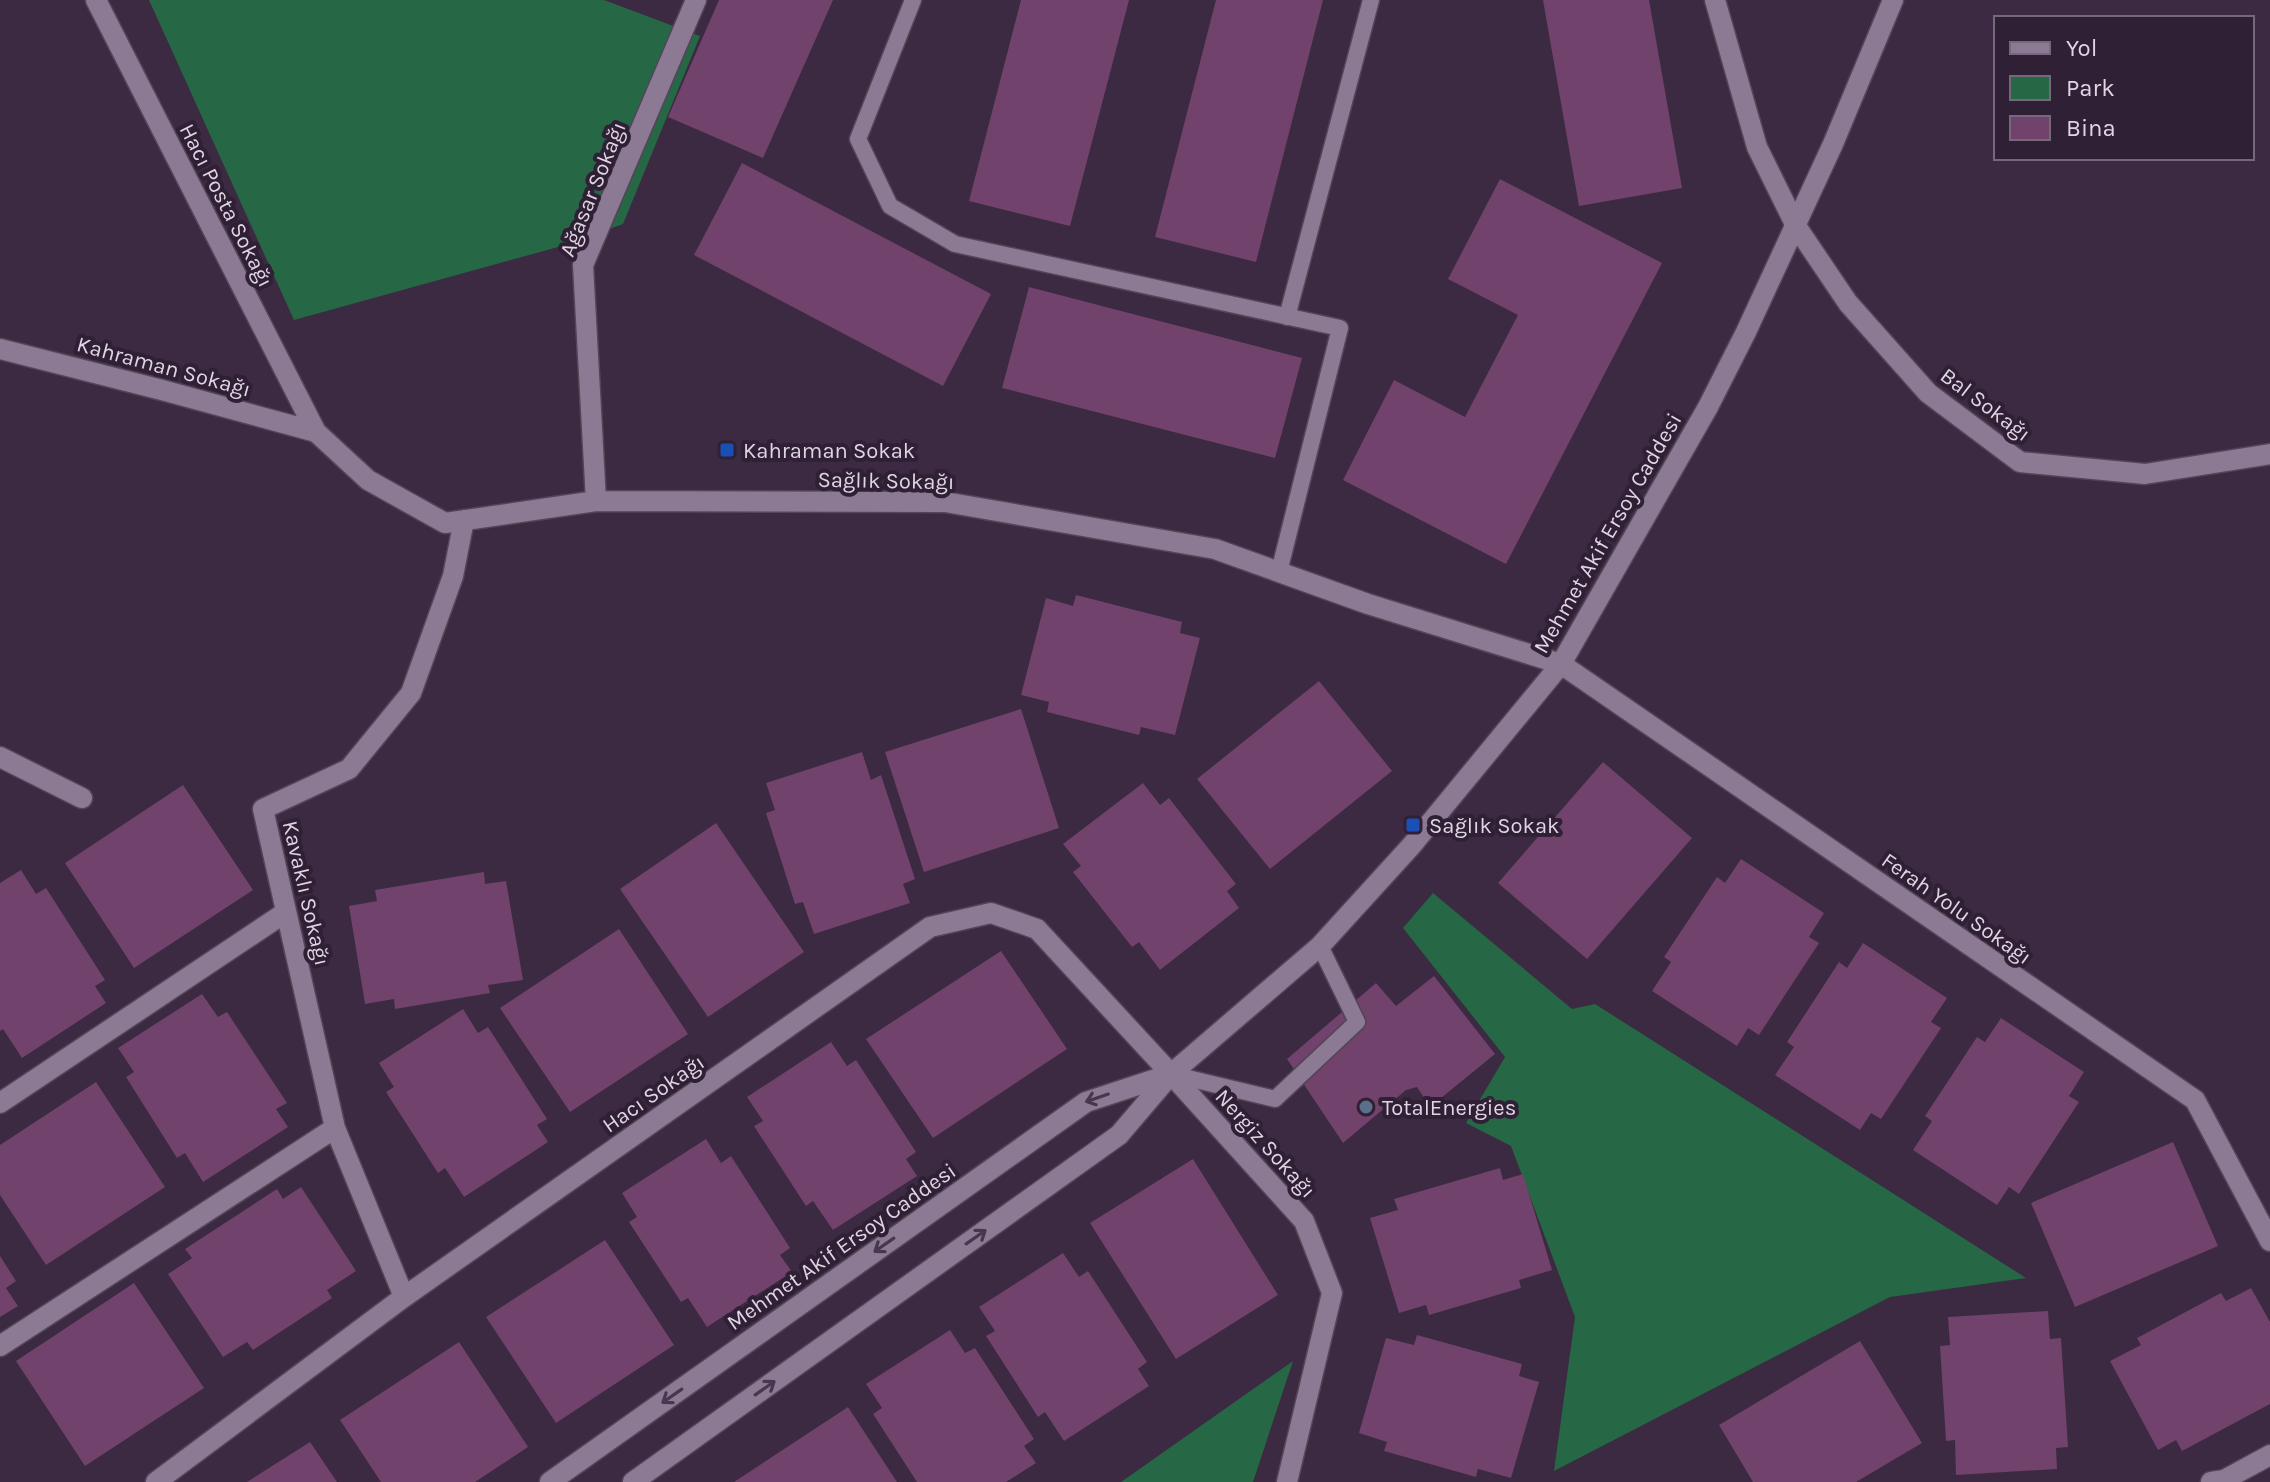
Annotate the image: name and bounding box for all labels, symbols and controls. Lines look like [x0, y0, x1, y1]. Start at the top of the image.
legend [1994, 16, 2254, 160]
text: Yol [2066, 34, 2097, 62]
text: Park [2066, 74, 2115, 102]
text: Bina [2066, 114, 2116, 142]
street label: Ağasar Sokağı [554, 118, 632, 260]
street label: Hacı Posta Sokağı [174, 119, 279, 292]
street label: Kahraman Sokağı [74, 331, 253, 403]
street label: Bal Sokağı [1935, 363, 2036, 447]
street label: Mehmet Akif Ersoy Caddesi [1528, 409, 1687, 658]
place label: Kahraman Sokak [743, 438, 915, 464]
marker: Kahraman Sokak [718, 441, 736, 459]
street label: Sağlık Sokağı [817, 467, 955, 495]
place label: Sağlık Sokak [1429, 813, 1559, 839]
marker: Sağlık Sokak [1404, 816, 1422, 834]
street label: Kavaklı Sokağı [277, 818, 335, 968]
street label: Ferah Yolu Sokağı [1876, 847, 2036, 970]
street label: Hacı Sokağı [597, 1049, 710, 1139]
street label: Nergiz Sokağı [1210, 1084, 1321, 1203]
one-way arrow [1085, 1092, 1110, 1107]
place label: TotalEnergies [1382, 1095, 1516, 1121]
marker: TotalEnergies [1357, 1098, 1375, 1116]
street label: Mehmet Akif Ersoy Caddesi [722, 1158, 961, 1336]
one-way arrow [965, 1229, 987, 1245]
one-way arrow [873, 1237, 895, 1253]
one-way arrow [753, 1380, 775, 1396]
one-way arrow [661, 1388, 683, 1404]

